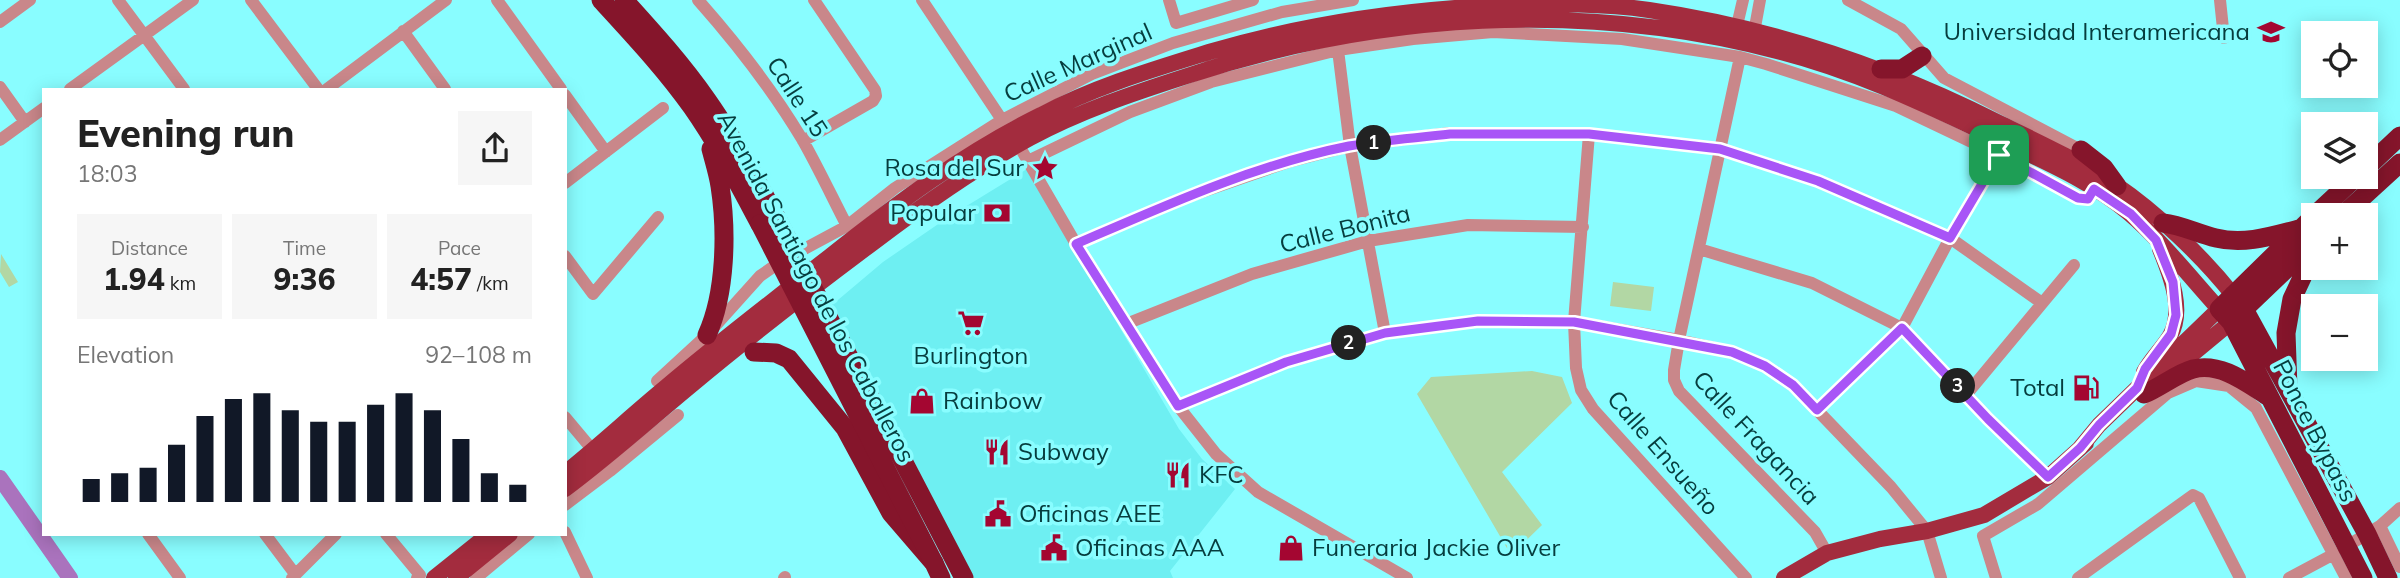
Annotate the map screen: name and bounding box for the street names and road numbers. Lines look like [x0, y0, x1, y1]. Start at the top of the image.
street label: Calle Marginal [999, 16, 1156, 108]
street label: Calle 15 [761, 51, 835, 142]
street label: Avenida Santiago de los Caballeros [711, 106, 922, 467]
street label: Calle Bonita [1276, 197, 1413, 259]
street label: Ponce Bypass [2267, 354, 2365, 507]
street label: Calle Fragancia [1687, 364, 1826, 511]
street label: Calle Ensueño [1601, 384, 1726, 521]

